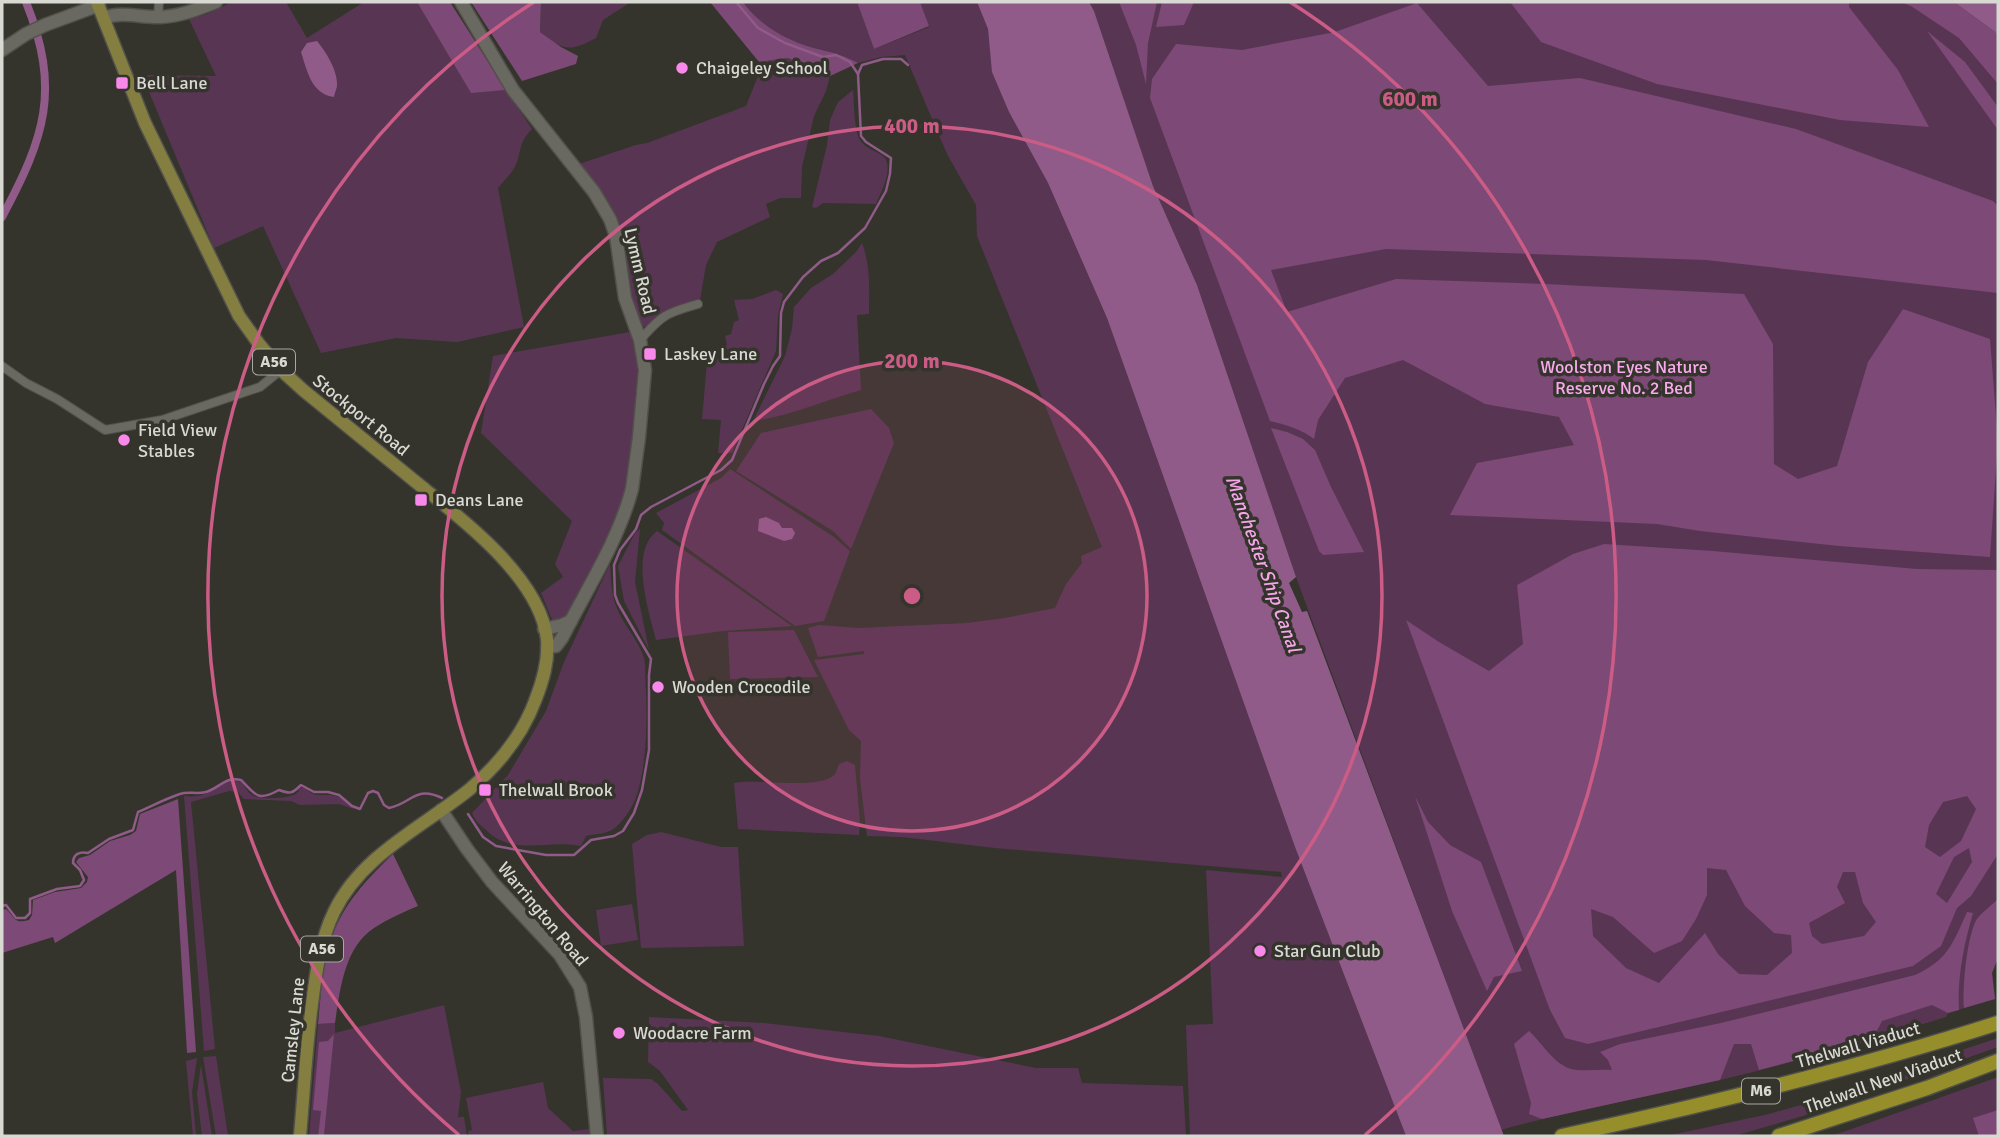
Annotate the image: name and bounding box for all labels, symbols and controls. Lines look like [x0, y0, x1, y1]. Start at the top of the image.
place label: Chaigeley School [696, 57, 828, 79]
marker: Chaigeley School [674, 60, 690, 76]
place label: Bell Lane [136, 72, 207, 94]
marker: Bell Lane [114, 75, 130, 91]
text: 600 m [1382, 86, 1438, 112]
text: 400 m [884, 113, 940, 139]
street label: Lymm Road [619, 226, 661, 316]
place label: Laskey Lane [664, 343, 757, 365]
marker: Laskey Lane [642, 346, 658, 362]
text: 200 m [884, 348, 940, 374]
road number: A56 [253, 350, 295, 374]
park label: Woolston Eyes Nature Reserve No. 2 Bed [1540, 356, 1708, 399]
street label: Stockport Road [308, 369, 414, 461]
place label: Field View Stables [138, 419, 217, 462]
marker: Field View Stables [116, 432, 132, 448]
water label: Manchester Ship Canal [1220, 472, 1307, 657]
place label: Deans Lane [435, 489, 524, 511]
marker: Deans Lane [413, 492, 429, 508]
centre of rings [900, 584, 924, 608]
place label: Wooden Crocodile [672, 676, 810, 698]
marker: Wooden Crocodile [650, 679, 666, 695]
place label: Thelwall Brook [499, 779, 613, 801]
marker: Thelwall Brook [477, 782, 493, 798]
street label: Warrington Road [493, 857, 593, 971]
road number: A56 [301, 937, 343, 962]
place label: Star Gun Club [1274, 940, 1381, 962]
marker: Star Gun Club [1252, 943, 1268, 959]
street label: Camsley Lane [277, 976, 309, 1084]
street label: Thelwall Viaduct [1794, 1017, 1922, 1073]
place label: Woodacre Farm [633, 1022, 752, 1044]
marker: Woodacre Farm [611, 1025, 627, 1041]
street label: Thelwall New Viaduct [1801, 1044, 1965, 1118]
road number: M6 [1742, 1078, 1780, 1104]

